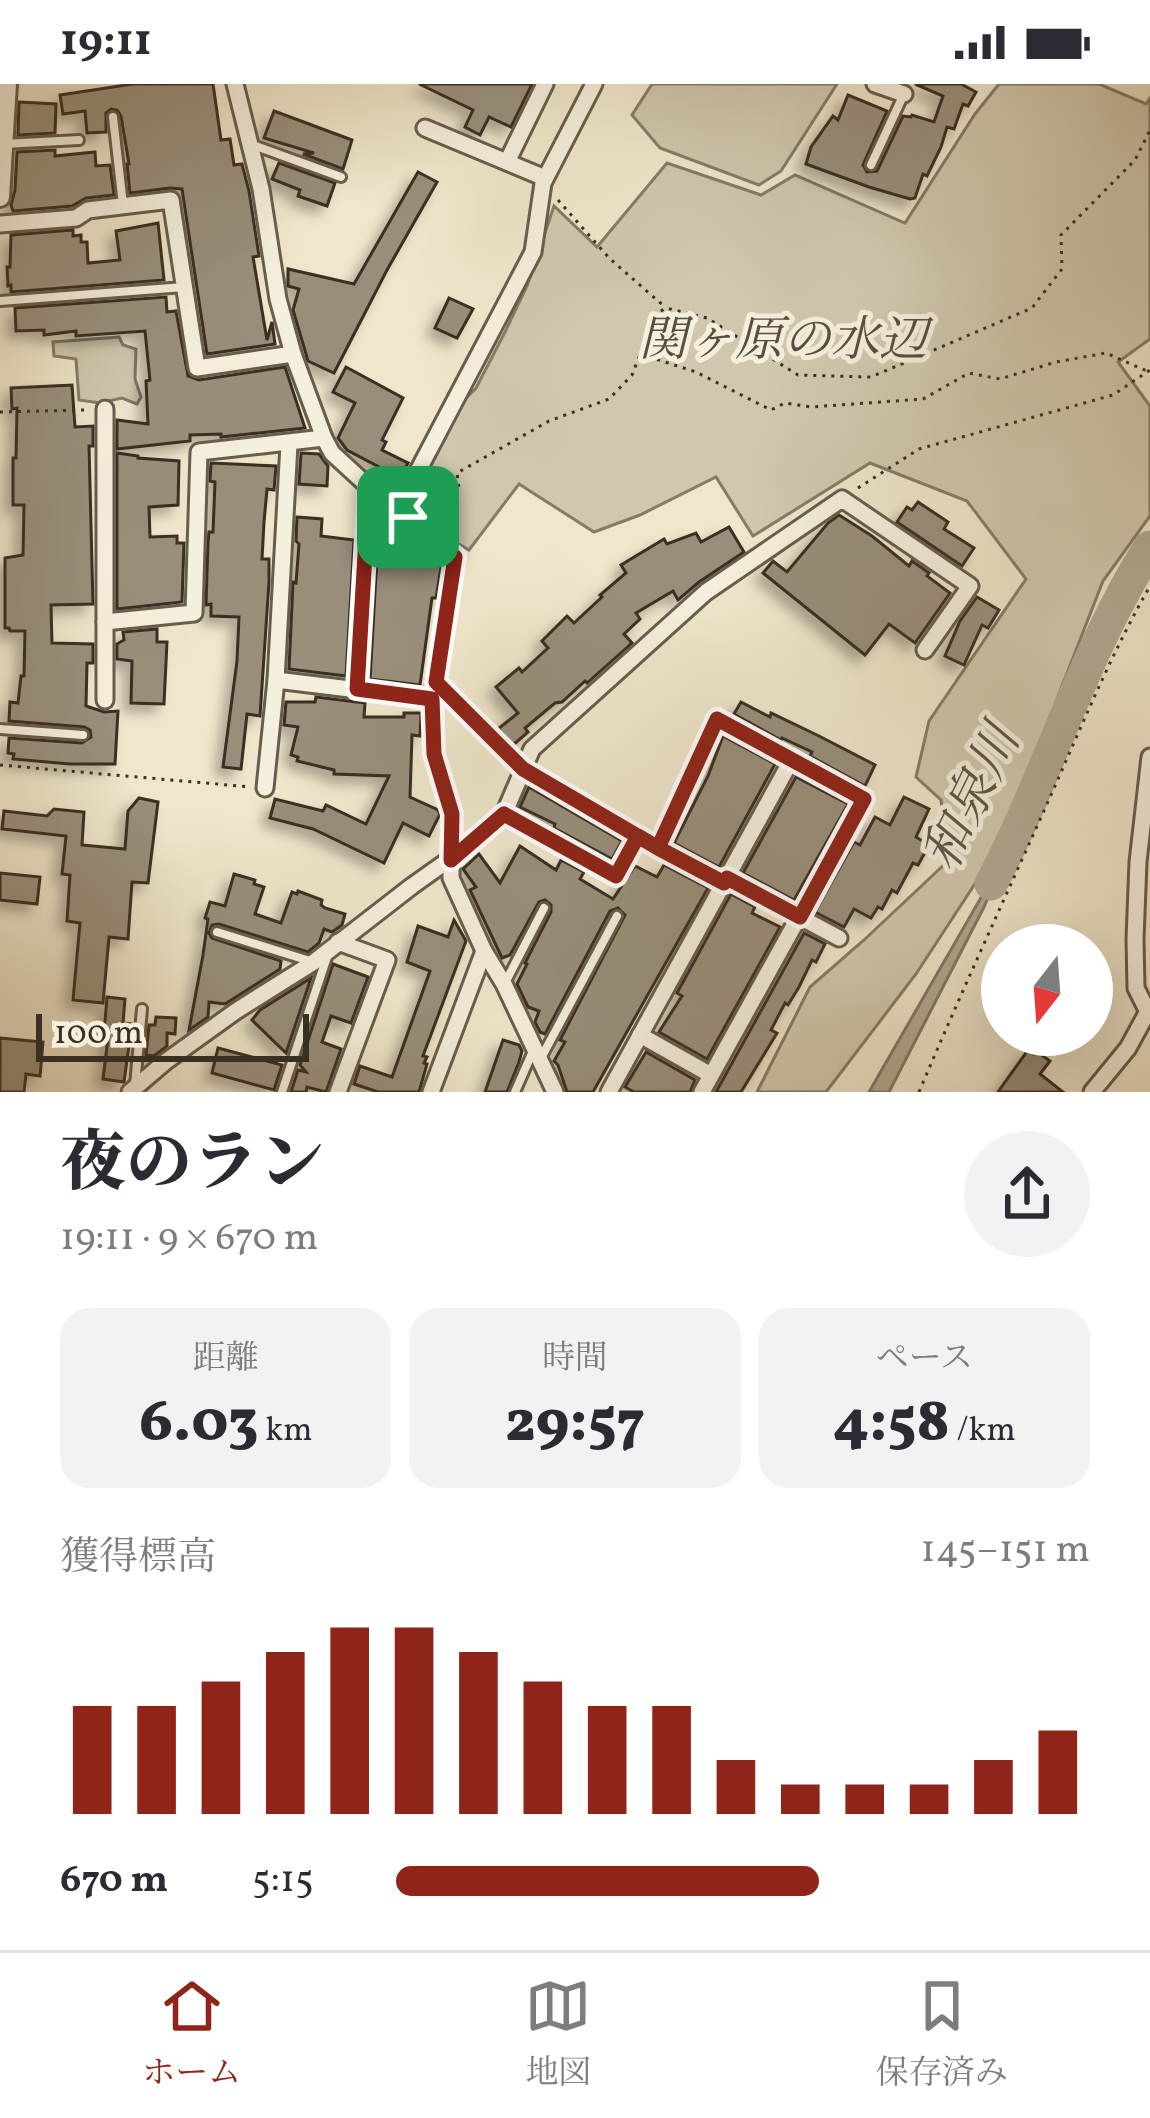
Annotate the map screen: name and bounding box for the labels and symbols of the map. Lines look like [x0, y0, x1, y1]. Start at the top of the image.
park label: 関ヶ原の水辺 [639, 309, 934, 376]
pin [357, 466, 459, 568]
water label: 和泉川 [909, 710, 1042, 883]
north arrow [981, 924, 1113, 1056]
scale bar [36, 1008, 309, 1061]

